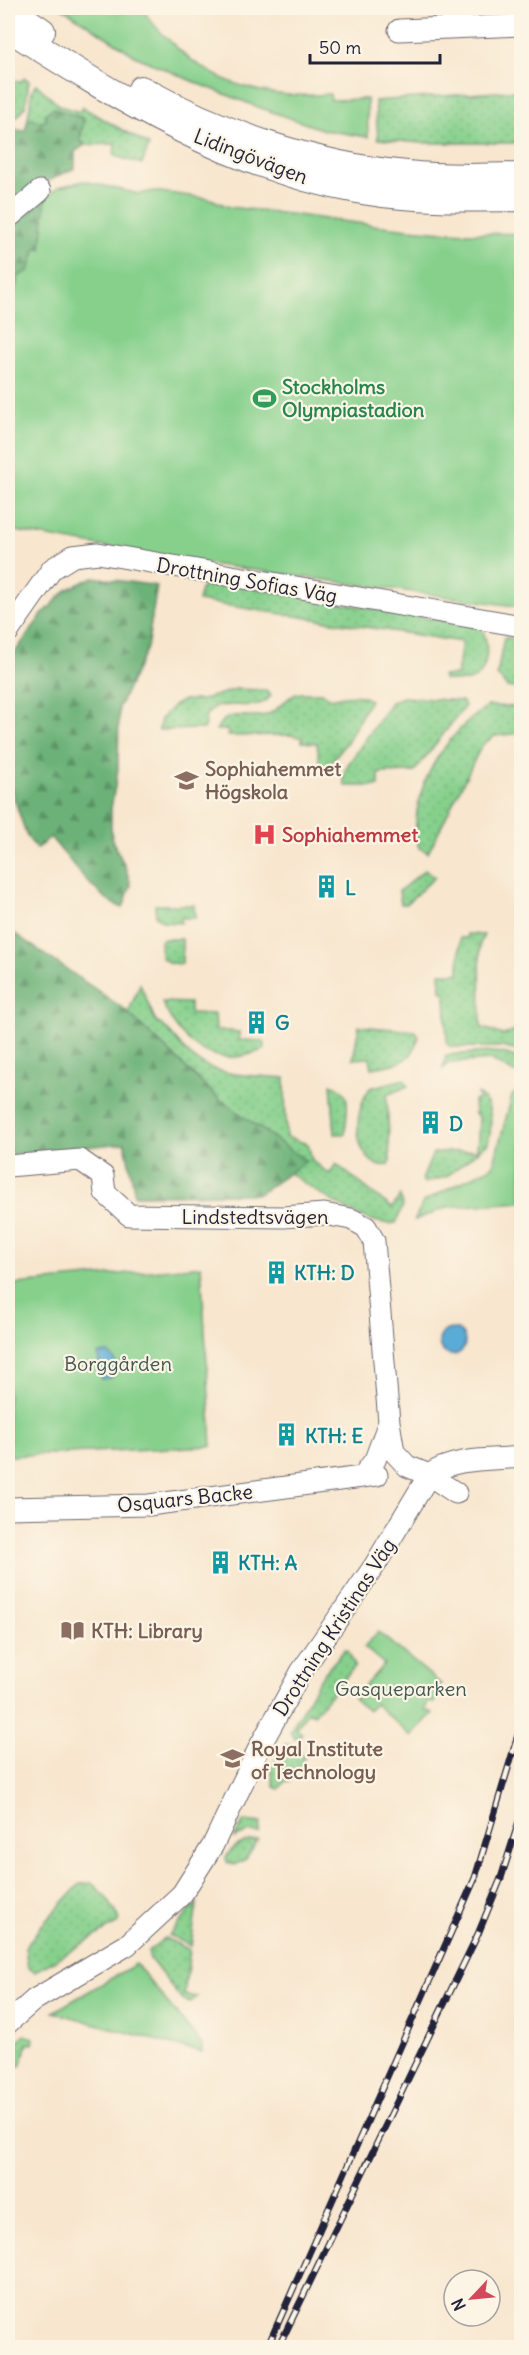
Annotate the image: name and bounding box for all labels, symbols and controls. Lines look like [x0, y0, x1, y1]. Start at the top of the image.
scale bar [310, 27, 440, 65]
text: 50 m [319, 36, 361, 59]
street label: Lidingövägen [190, 123, 312, 189]
place label: Stockholms Olympiastadion [282, 374, 425, 422]
sports icon: Stockholms Olympiastadion [251, 385, 277, 411]
street label: Drottning Sofias Väg [155, 552, 339, 608]
place label: Sophiahemmet Högskola [205, 756, 341, 804]
school or university icon: Sophiahemmet Högskola [174, 767, 200, 793]
hospital icon: Sophiahemmet [251, 821, 277, 847]
place label: Sophiahemmet [282, 822, 418, 847]
building icon: L [314, 874, 340, 900]
place label: L [345, 875, 356, 900]
building icon: G [244, 1009, 270, 1035]
place label: G [275, 1010, 289, 1035]
building icon: D [418, 1110, 444, 1136]
place label: D [449, 1111, 463, 1136]
street label: Lindstedtsvägen [181, 1204, 329, 1229]
building icon: KTH: D [263, 1259, 289, 1285]
place label: KTH: D [294, 1260, 355, 1285]
park label: Borggården [64, 1351, 172, 1376]
building icon: KTH: E [274, 1422, 300, 1448]
place label: KTH: E [305, 1423, 363, 1448]
street label: Osquars Backe [116, 1478, 254, 1518]
street label: Drottning Kristinas Väg [267, 1534, 401, 1720]
building icon: KTH: A [207, 1549, 233, 1575]
place label: KTH: A [238, 1550, 297, 1575]
library icon: KTH: Library [60, 1617, 86, 1643]
place label: KTH: Library [91, 1618, 203, 1643]
park label: Gasqueparken [335, 1676, 467, 1701]
place label: Royal Institute of Technology [251, 1736, 383, 1784]
school or university icon: Royal Institute of Technology [220, 1746, 246, 1772]
north arrow [442, 2268, 502, 2328]
text: N [447, 2295, 470, 2314]

